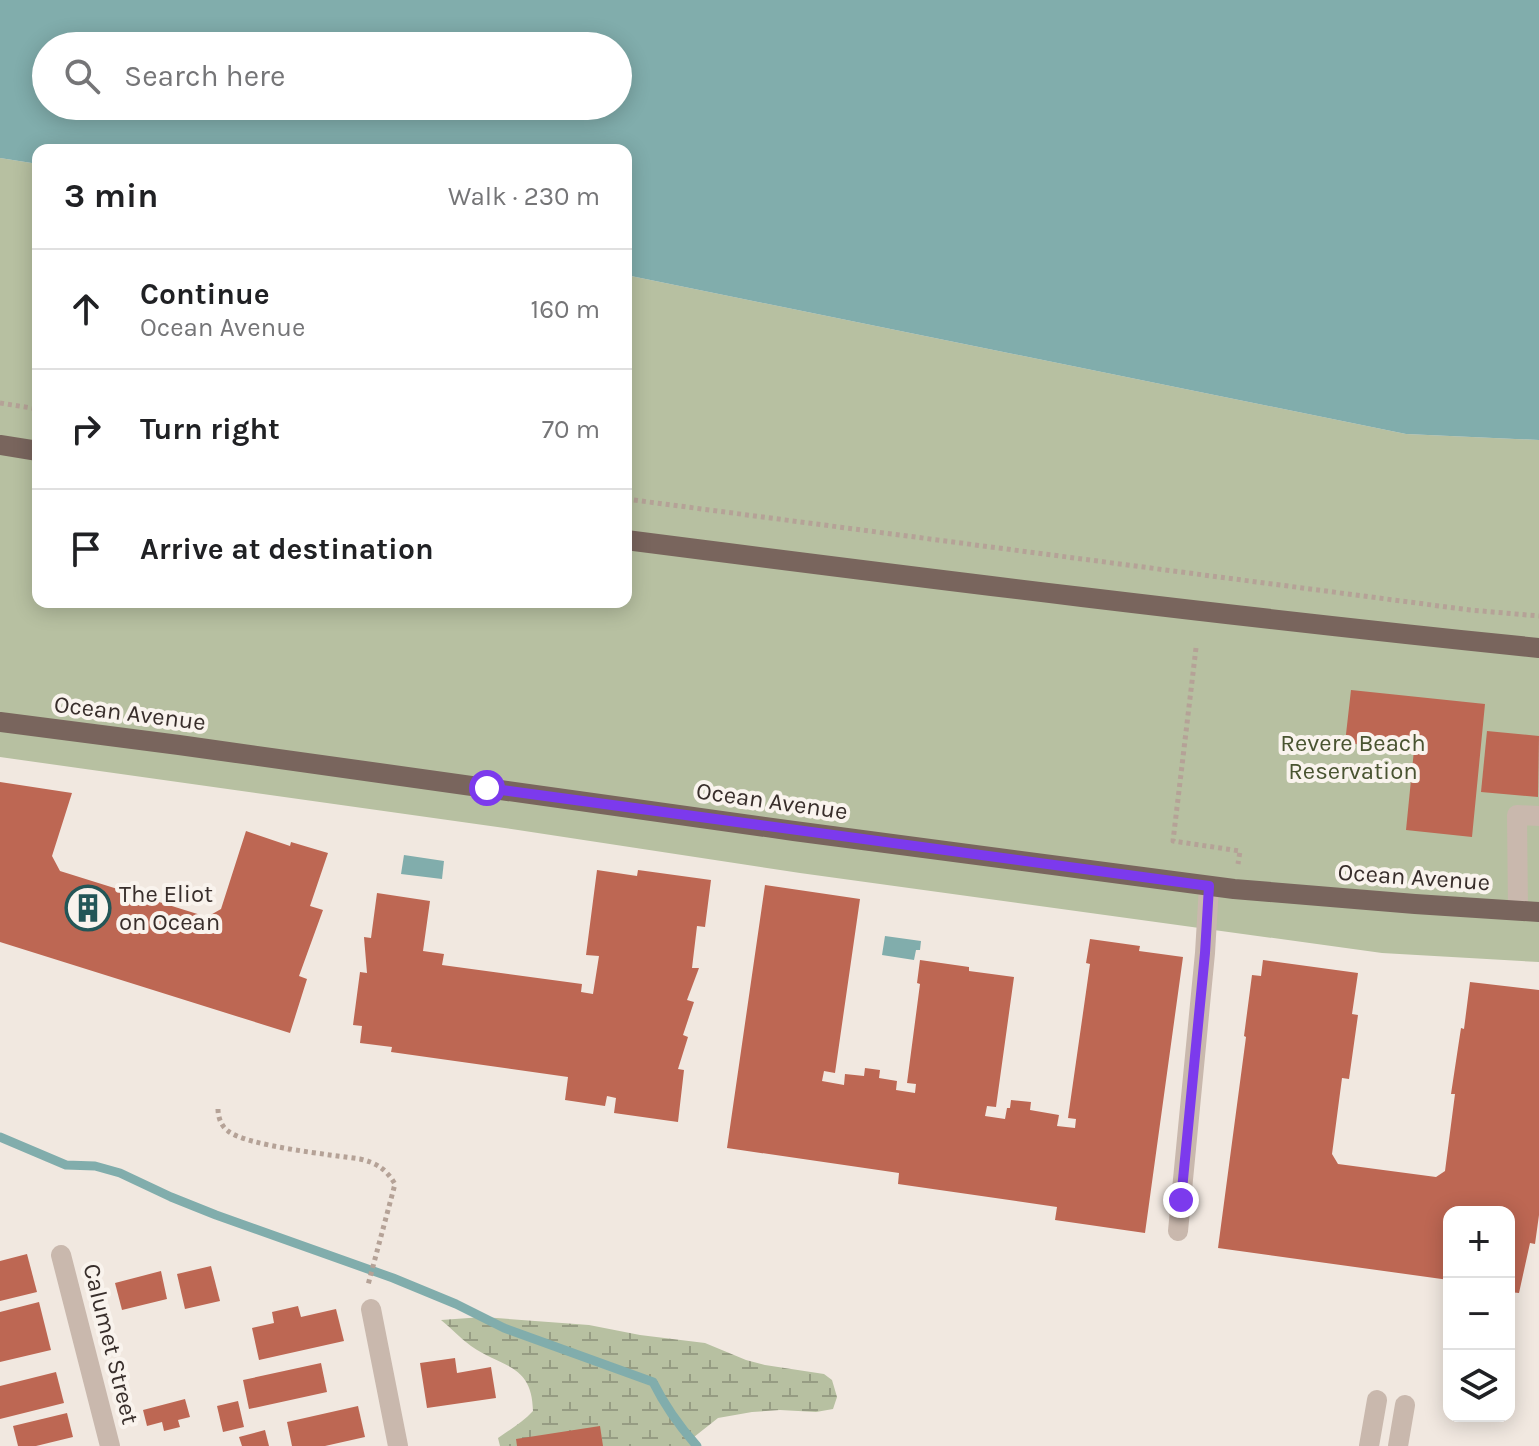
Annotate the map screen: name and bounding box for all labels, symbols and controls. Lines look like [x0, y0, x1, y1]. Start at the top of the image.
search box [32, 32, 632, 120]
icon: search [60, 54, 104, 98]
text: Search here [124, 58, 285, 94]
text: 3 min [64, 176, 158, 216]
text: Walk · 230 m [448, 181, 600, 212]
text: Continue [140, 276, 270, 312]
icon: ahead [64, 287, 108, 331]
text: 160 m [531, 294, 600, 325]
text: Ocean Avenue [140, 312, 305, 343]
icon: right [64, 407, 108, 451]
text: Turn right [140, 411, 280, 447]
text: 70 m [542, 414, 600, 445]
icon: arrive [64, 527, 108, 571]
text: Arrive at destination [140, 531, 434, 567]
street label: Ocean Avenue [53, 690, 207, 736]
park label: Revere Beach Reservation [1280, 729, 1426, 785]
route start [469, 770, 505, 806]
street label: Ocean Avenue [694, 777, 850, 825]
street label: Ocean Avenue [1337, 858, 1491, 896]
place label: The Eliot on Ocean [119, 880, 220, 936]
building icon: The Eliot on Ocean [64, 884, 112, 932]
route end [1163, 1182, 1199, 1218]
map controls [1443, 1206, 1515, 1422]
button: + [1443, 1206, 1515, 1278]
street label: Calumet Street [78, 1261, 144, 1427]
button: − [1443, 1278, 1515, 1350]
button: layers [1443, 1350, 1515, 1422]

